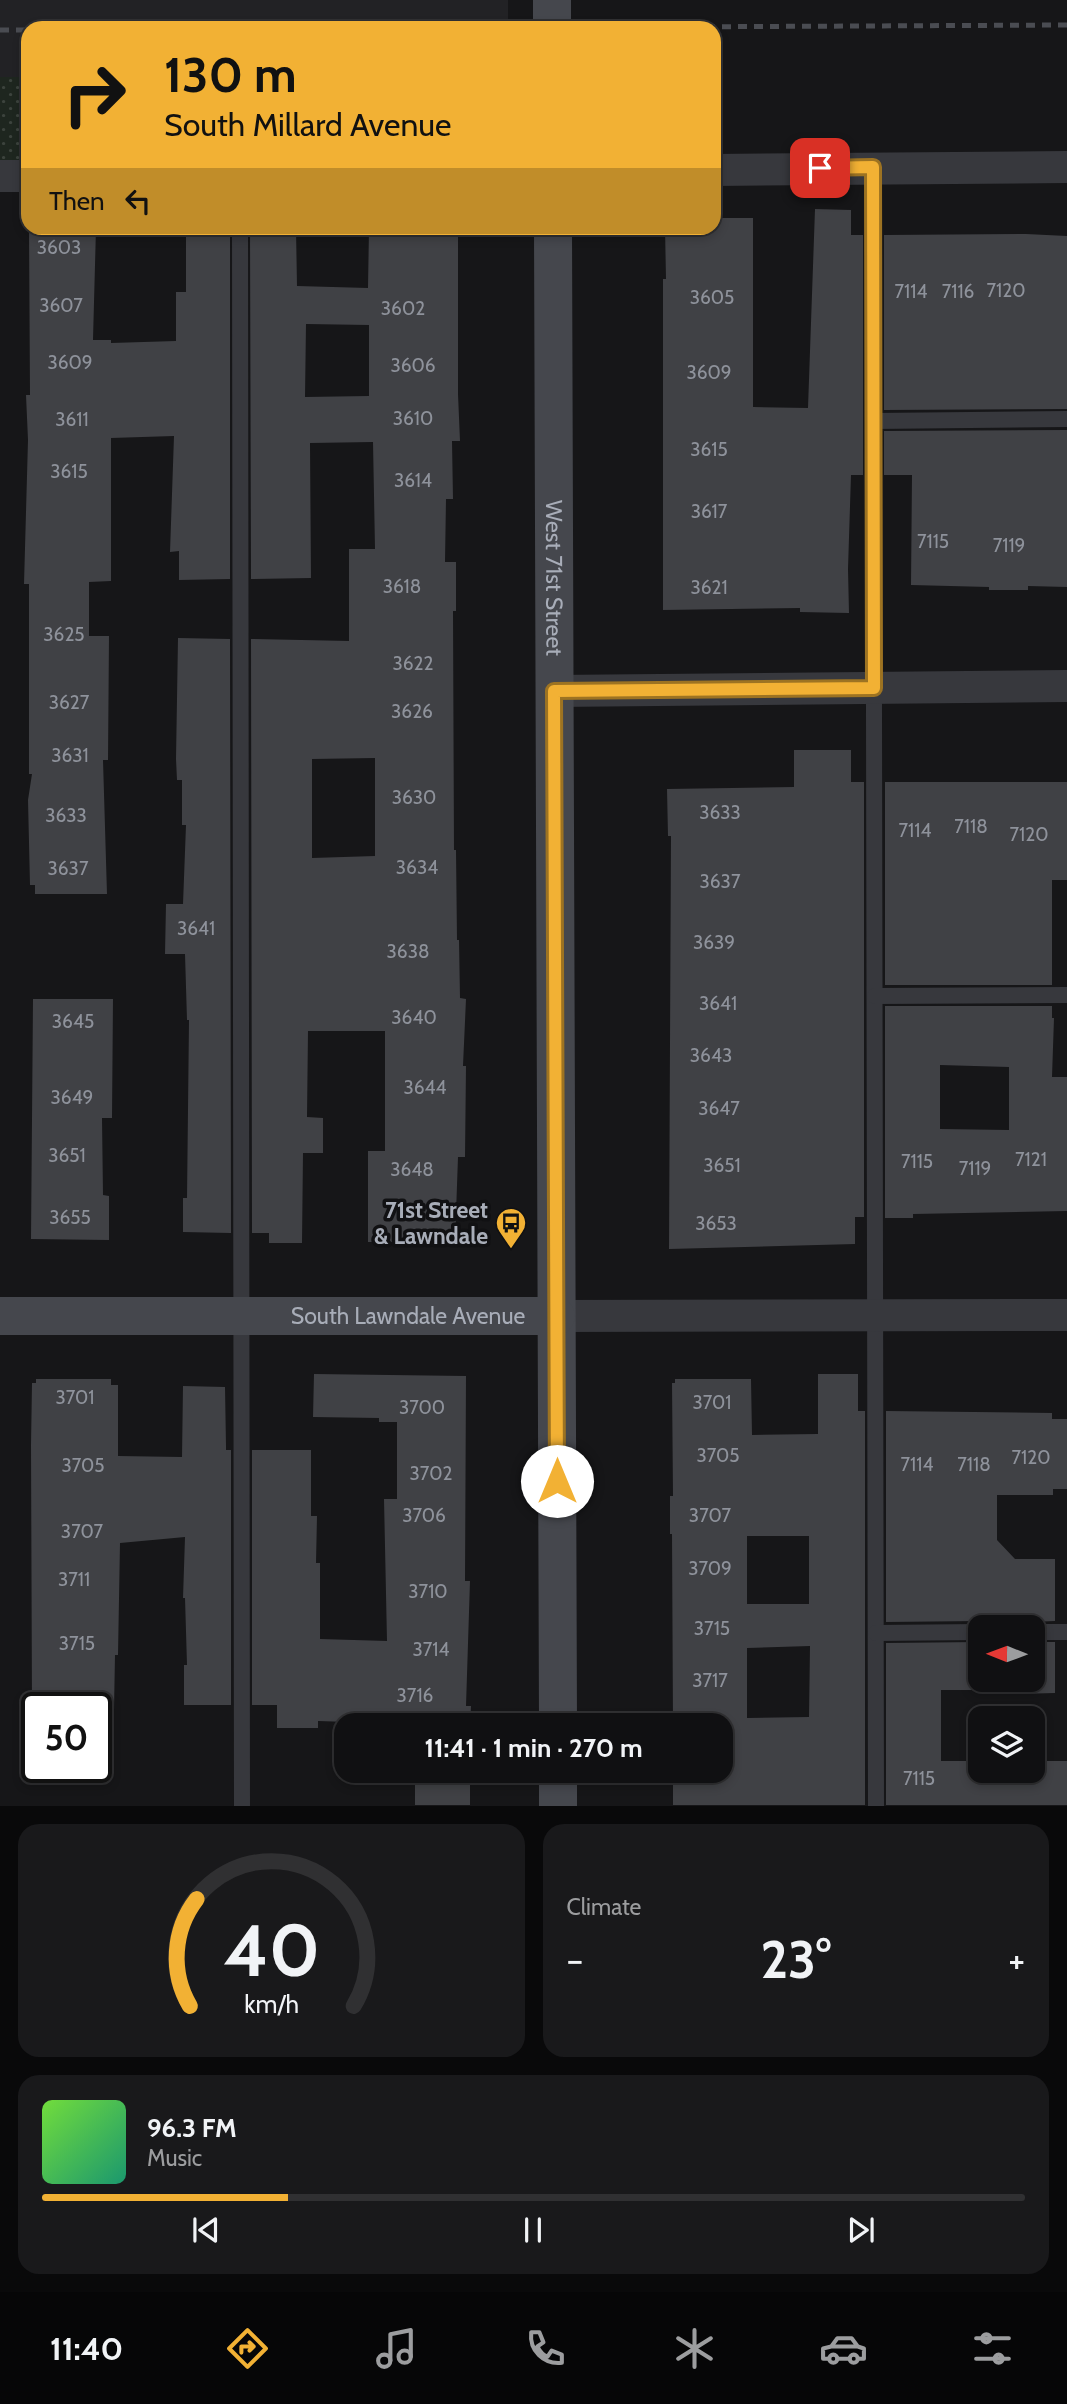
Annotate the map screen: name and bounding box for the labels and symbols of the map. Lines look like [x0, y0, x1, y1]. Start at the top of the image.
pin [790, 138, 850, 198]
house number: 3603 [37, 236, 81, 259]
house number: 7120 [987, 279, 1025, 302]
house number: 7114 [895, 280, 927, 303]
house number: 7116 [942, 280, 974, 303]
house number: 3605 [690, 286, 734, 309]
house number: 3607 [39, 294, 83, 317]
house number: 3602 [381, 297, 425, 320]
house number: 3609 [47, 351, 93, 374]
house number: 3606 [390, 354, 436, 377]
house number: 3609 [686, 361, 732, 384]
house number: 3610 [393, 407, 433, 430]
house number: 3611 [55, 408, 89, 431]
house number: 3615 [690, 438, 728, 461]
house number: 3615 [50, 460, 88, 483]
house number: 3614 [394, 469, 432, 492]
street label: West 71st Street [540, 500, 568, 656]
house number: 3617 [691, 500, 728, 523]
house number: 7115 [917, 530, 949, 553]
house number: 7119 [993, 534, 1025, 557]
house number: 3618 [383, 575, 421, 598]
house number: 3621 [690, 576, 728, 599]
house number: 3625 [43, 623, 85, 646]
house number: 3622 [393, 652, 433, 675]
house number: 3627 [49, 691, 90, 714]
house number: 3626 [391, 700, 433, 723]
house number: 3631 [51, 744, 89, 767]
house number: 3630 [392, 786, 436, 809]
house number: 3633 [699, 801, 741, 824]
house number: 3633 [45, 804, 87, 827]
house number: 7118 [954, 815, 988, 838]
house number: 7114 [899, 819, 931, 842]
house number: 7120 [1010, 823, 1048, 846]
house number: 3634 [396, 856, 438, 879]
house number: 3637 [48, 857, 89, 880]
house number: 3637 [700, 870, 741, 893]
house number: 3641 [177, 917, 215, 940]
house number: 3639 [693, 931, 735, 954]
house number: 3638 [387, 940, 429, 963]
house number: 3641 [699, 992, 737, 1015]
house number: 3640 [391, 1006, 437, 1029]
house number: 3645 [52, 1010, 94, 1033]
house number: 3643 [690, 1044, 732, 1067]
house number: 3644 [403, 1076, 447, 1099]
house number: 3649 [51, 1086, 93, 1109]
house number: 3647 [698, 1097, 740, 1120]
house number: 3651 [48, 1144, 86, 1167]
house number: 7121 [1015, 1148, 1047, 1171]
house number: 7115 [901, 1150, 933, 1173]
house number: 3651 [703, 1154, 741, 1177]
house number: 7119 [959, 1157, 991, 1180]
house number: 3648 [390, 1158, 434, 1181]
place label: 71st Street & Lawndale [374, 1196, 488, 1250]
house number: 3655 [49, 1206, 91, 1229]
bus stop icon: 71st Street & Lawndale [494, 1206, 528, 1250]
house number: 3653 [695, 1212, 737, 1235]
street label: South Lawndale Avenue [291, 1302, 525, 1330]
house number: 3701 [55, 1386, 95, 1409]
house number: 3701 [692, 1391, 732, 1414]
house number: 3700 [399, 1396, 445, 1419]
position arrow [520, 1444, 594, 1518]
house number: 3705 [696, 1444, 740, 1467]
house number: 7120 [1012, 1446, 1050, 1469]
house number: 7114 [901, 1453, 933, 1476]
house number: 7118 [957, 1453, 991, 1476]
house number: 3705 [61, 1454, 105, 1477]
house number: 3702 [410, 1462, 452, 1485]
house number: 3706 [402, 1504, 446, 1527]
house number: 3707 [689, 1504, 732, 1527]
house number: 3707 [61, 1520, 104, 1543]
house number: 3709 [688, 1557, 732, 1580]
house number: 3711 [58, 1568, 90, 1591]
house number: 3710 [408, 1580, 448, 1603]
north arrow [968, 1615, 1045, 1692]
house number: 3715 [694, 1617, 730, 1640]
house number: 3715 [59, 1632, 95, 1655]
house number: 3714 [412, 1638, 450, 1661]
house number: 3717 [692, 1669, 728, 1692]
house number: 3716 [397, 1684, 433, 1707]
speed limit sign: 50 [21, 1692, 112, 1783]
house number: 7115 [903, 1767, 935, 1790]

